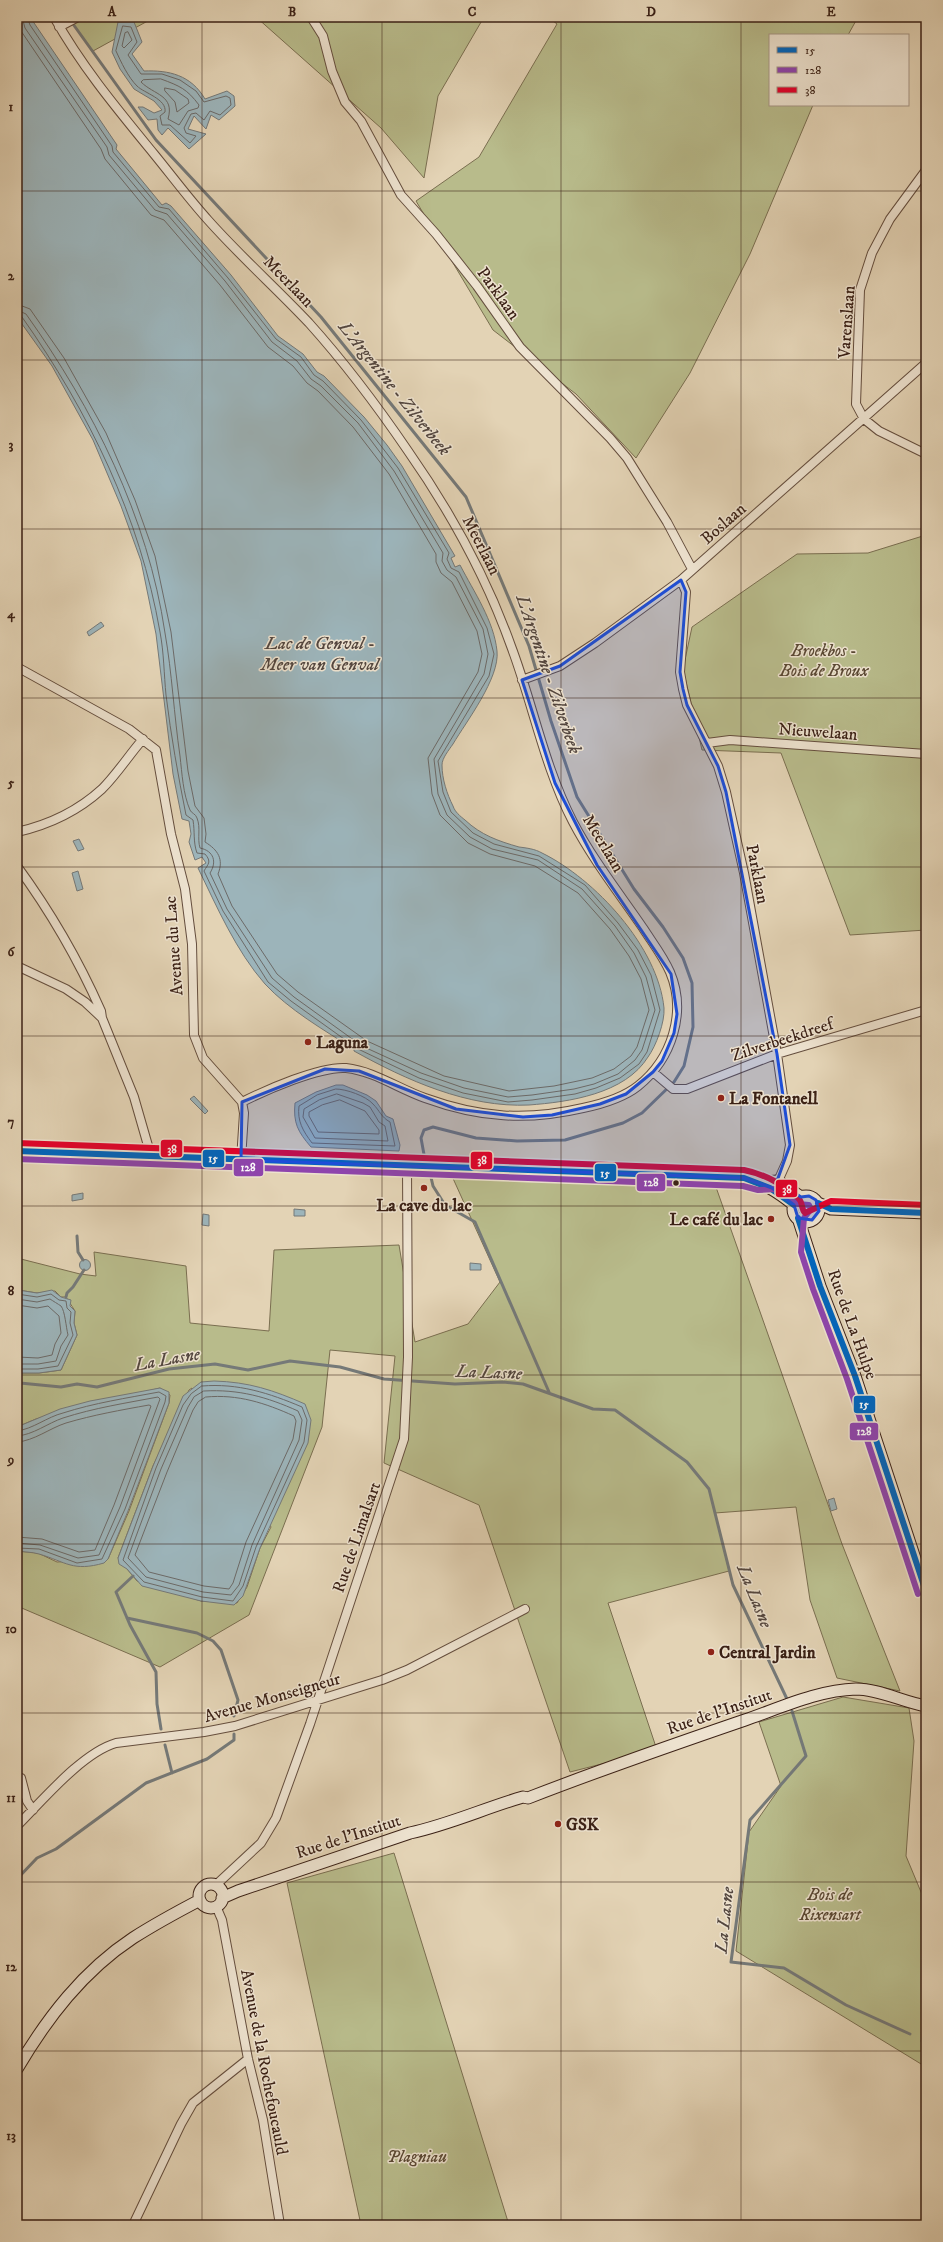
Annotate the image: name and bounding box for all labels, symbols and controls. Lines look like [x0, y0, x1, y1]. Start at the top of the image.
text: A [107, 4, 117, 20]
text: B [288, 4, 296, 20]
text: C [468, 4, 477, 20]
text: D [646, 4, 656, 20]
text: E [826, 4, 836, 20]
legend [769, 34, 909, 106]
text: 15 [805, 43, 815, 58]
text: 128 [805, 63, 821, 78]
text: 38 [805, 83, 815, 98]
text: 1 [9, 99, 14, 115]
street label: Meerlaan [258, 251, 319, 312]
street label: Parklaan [472, 263, 525, 324]
text: 2 [8, 268, 15, 284]
street label: Varenslaan [833, 285, 861, 360]
water label: L'Argentine - Zilverbeek [333, 316, 456, 461]
text: 3 [9, 437, 14, 453]
street label: Boslaan [696, 498, 751, 549]
street label: Meerlaan [457, 512, 505, 579]
water label: L'Argentine - Zilverbeek [510, 591, 586, 757]
text: 4 [6, 606, 15, 623]
water label: Lac de Genval - Meer van Genval [259, 633, 381, 676]
park label: Broekbos - Bois de Broux [779, 640, 870, 682]
street label: Nieuwelaan [778, 718, 858, 746]
text: 5 [7, 775, 15, 791]
street label: Meerlaan [577, 810, 629, 877]
street label: Parklaan [740, 843, 774, 906]
street label: Avenue du Lac [160, 895, 188, 996]
text: 6 [8, 944, 16, 960]
street label: Zilverbeekdreef [729, 1012, 838, 1067]
place label: Laguna [316, 1032, 369, 1054]
marker: Laguna [303, 1037, 313, 1047]
place label: La Fontanell [729, 1088, 819, 1110]
marker: La Fontanell [716, 1093, 726, 1103]
text: 7 [8, 1114, 15, 1130]
line badge: 38 [160, 1139, 183, 1158]
text: 38 [167, 1143, 177, 1157]
line badge: 15 [202, 1149, 225, 1168]
line badge: 38 [470, 1151, 493, 1170]
text: 15 [208, 1152, 218, 1166]
text: 38 [477, 1154, 487, 1168]
line badge: 128 [233, 1158, 264, 1177]
text: 128 [241, 1161, 256, 1175]
line badge: 15 [594, 1163, 617, 1182]
text: 15 [600, 1167, 610, 1181]
line badge: 128 [636, 1173, 666, 1192]
text: 128 [644, 1176, 659, 1190]
unlabelled marker [671, 1178, 681, 1188]
line badge: 38 [775, 1179, 798, 1198]
marker: La cave du lac [419, 1183, 429, 1193]
text: 38 [782, 1183, 792, 1197]
place label: La cave du lac [376, 1195, 473, 1217]
place label: Le café du lac [670, 1209, 764, 1231]
marker: Le café du lac [766, 1214, 776, 1224]
street label: Rue de La Hulpe [822, 1266, 882, 1382]
text: 8 [8, 1283, 15, 1299]
water label: La Lasne [132, 1343, 203, 1377]
water label: La Lasne [455, 1361, 523, 1385]
line badge: 15 [853, 1395, 876, 1414]
text: 15 [859, 1398, 869, 1412]
line badge: 128 [849, 1422, 879, 1441]
text: 128 [857, 1425, 872, 1439]
text: 9 [7, 1452, 14, 1468]
street label: Rue de Limalsart [328, 1478, 386, 1596]
water label: La Lasne [731, 1561, 777, 1632]
text: 10 [5, 1621, 17, 1637]
place label: Central Jardin [719, 1642, 816, 1664]
marker: Central Jardin [706, 1647, 716, 1657]
street label: Avenue Monseigneur [202, 1668, 344, 1728]
street label: Rue de l'Institut [664, 1684, 775, 1740]
text: 11 [6, 1790, 16, 1806]
street label: Rue de l'Institut [293, 1809, 404, 1864]
place label: GSK [566, 1814, 600, 1836]
marker: GSK [553, 1819, 563, 1829]
park label: Bois de Rixensart [798, 1884, 862, 1926]
water label: La Lasne [710, 1885, 739, 1955]
text: 12 [5, 1959, 17, 1975]
street label: Avenue de la Rochefoucauld [235, 1967, 293, 2157]
text: 13 [6, 2128, 16, 2144]
park label: Plagniau [387, 2146, 447, 2168]

